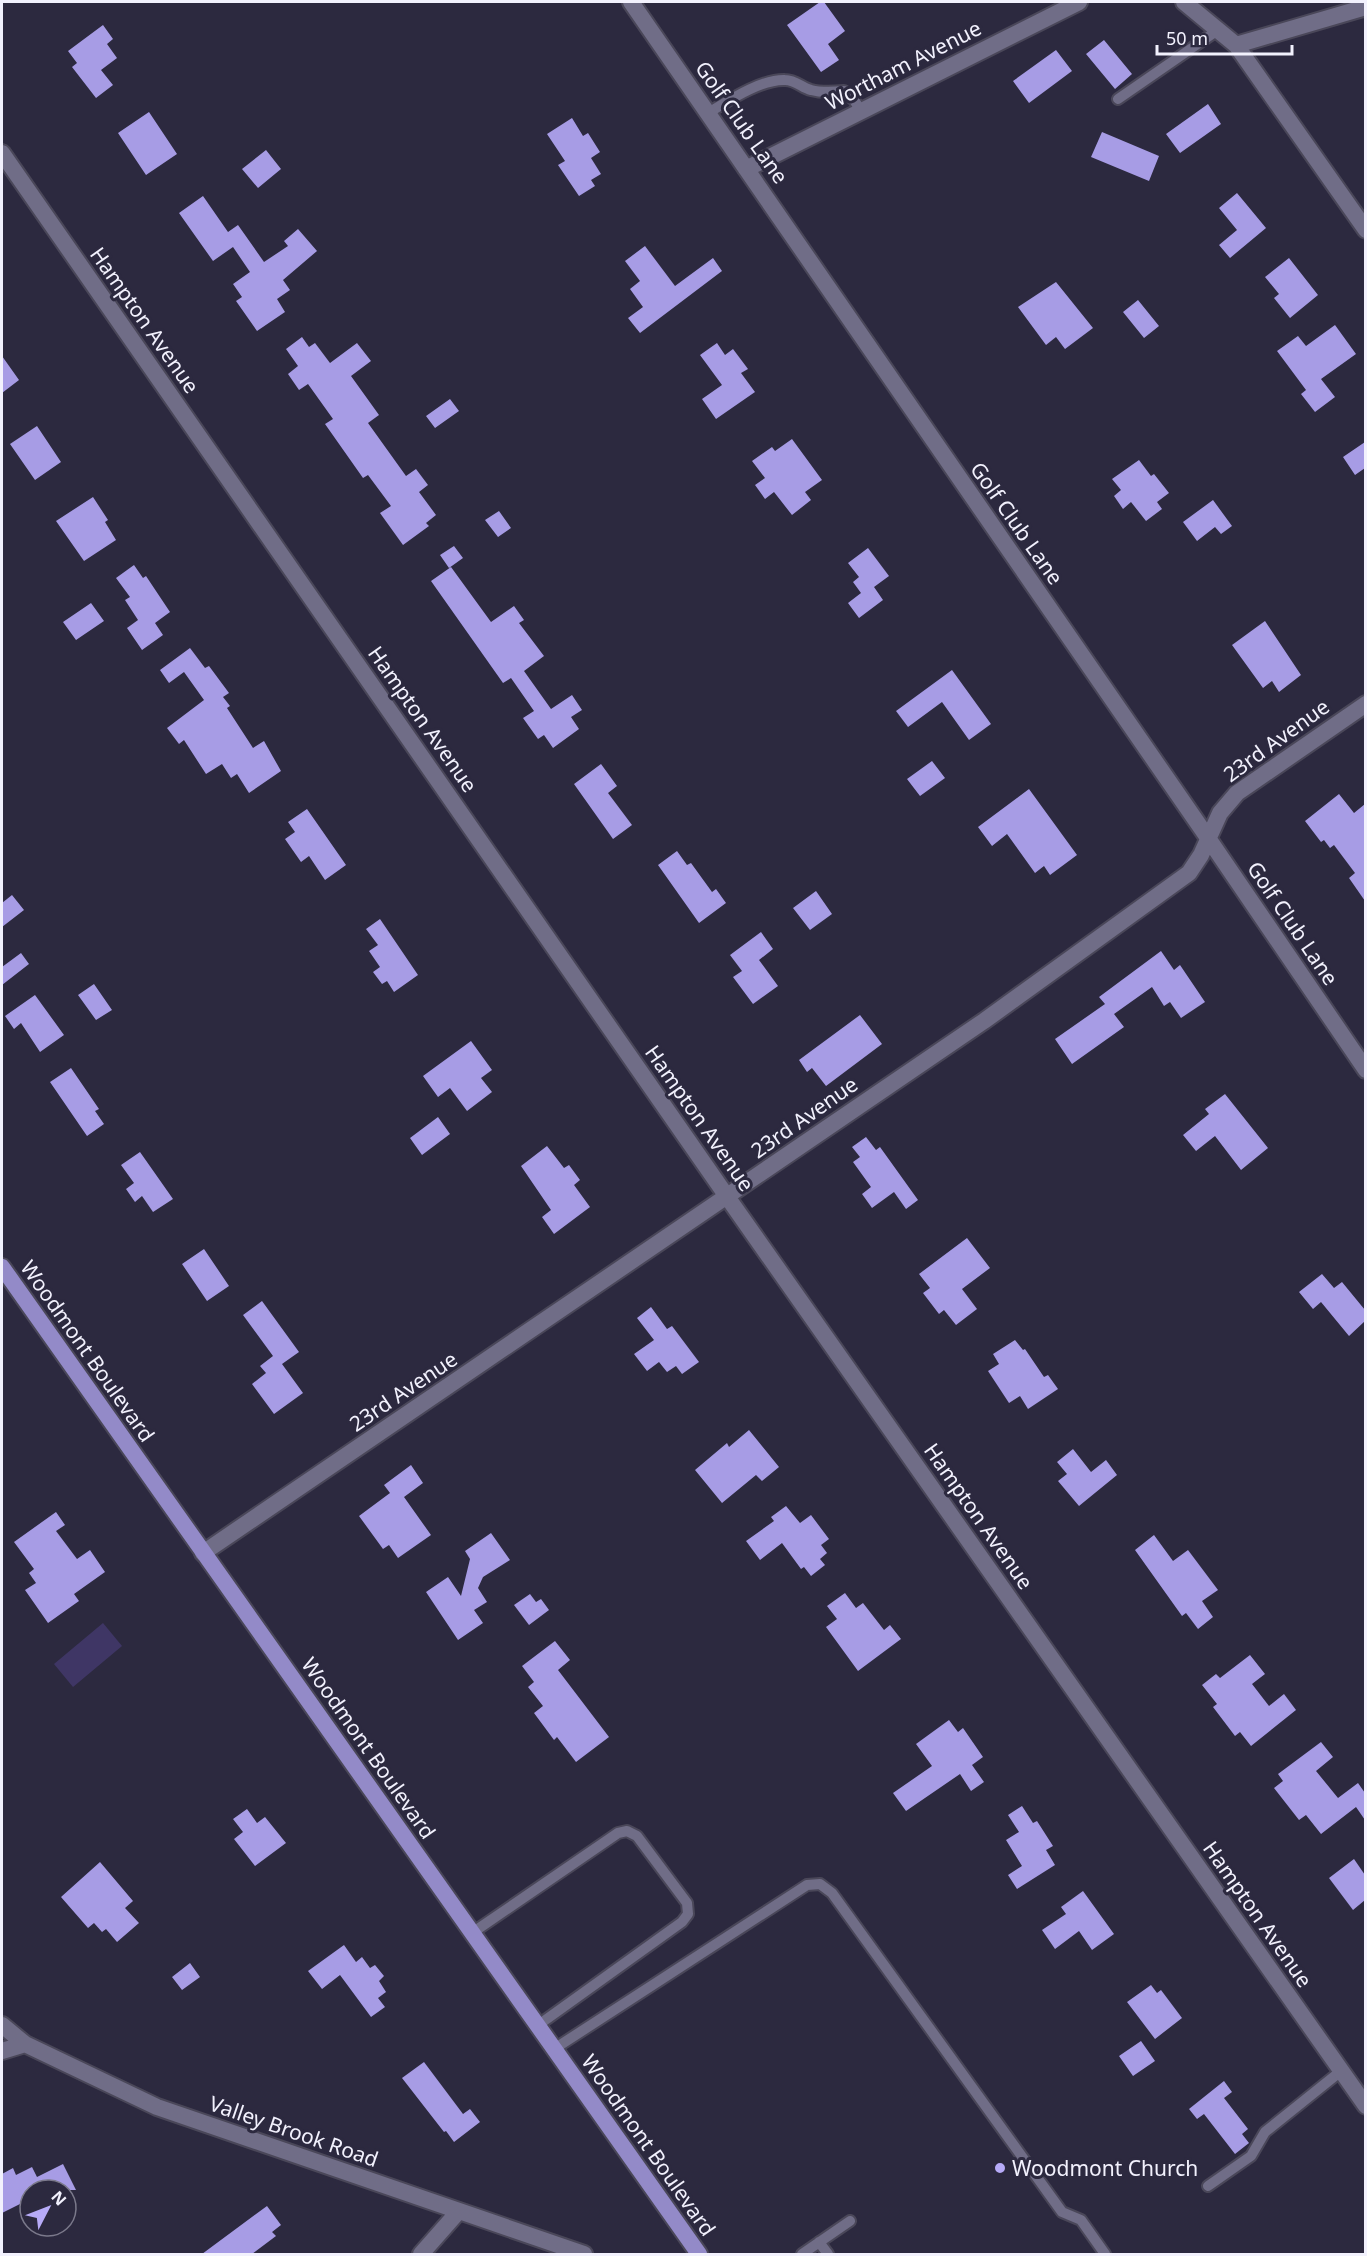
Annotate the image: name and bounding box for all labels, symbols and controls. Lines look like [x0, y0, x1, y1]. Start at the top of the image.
street label: Wortham Avenue [820, 14, 986, 116]
scale bar [1157, 18, 1292, 56]
text: 50 m [1166, 26, 1208, 50]
street label: Golf Club Lane [689, 55, 795, 189]
street label: Hampton Avenue [84, 241, 206, 399]
street label: Golf Club Lane [964, 456, 1070, 590]
street label: Hampton Avenue [362, 640, 484, 798]
street label: 23rd Avenue [1217, 692, 1335, 788]
street label: Golf Club Lane [1241, 856, 1345, 990]
street label: Hampton Avenue [639, 1039, 761, 1197]
street label: 23rd Avenue [745, 1070, 863, 1164]
street label: Woodmont Boulevard [15, 1255, 161, 1447]
street label: 23rd Avenue [344, 1345, 462, 1437]
street label: Hampton Avenue [918, 1437, 1040, 1595]
street label: Woodmont Boulevard [296, 1652, 442, 1844]
street label: Hampton Avenue [1197, 1835, 1319, 1993]
street label: Woodmont Boulevard [576, 2049, 722, 2241]
street label: Valley Brook Road [206, 2089, 382, 2173]
place label: Woodmont Church [1012, 2154, 1198, 2182]
marker: Woodmont Church [993, 2161, 1007, 2175]
north arrow [18, 2178, 78, 2238]
text: N [47, 2186, 72, 2210]

